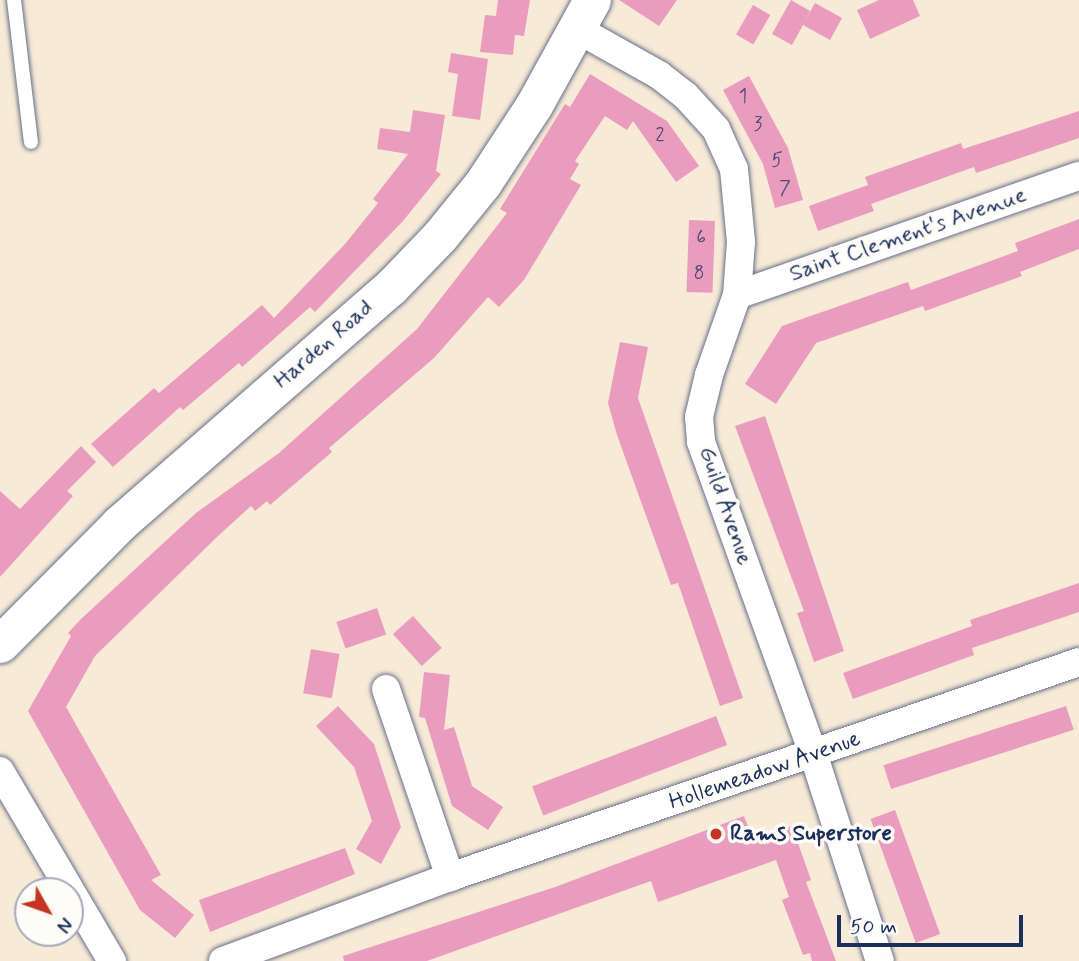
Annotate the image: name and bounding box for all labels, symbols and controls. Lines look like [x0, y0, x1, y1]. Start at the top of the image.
house number: 1 [739, 86, 747, 108]
house number: 3 [754, 114, 762, 136]
house number: 2 [655, 125, 665, 147]
house number: 5 [771, 150, 783, 172]
house number: 7 [779, 178, 791, 200]
street label: Saint Clement's Avenue [789, 183, 1027, 287]
house number: 6 [696, 227, 706, 249]
house number: 8 [694, 263, 704, 285]
street label: Harden Road [269, 295, 379, 395]
street label: Guild Avenue [691, 441, 759, 571]
street label: Hollemeadow Avenue [664, 725, 866, 817]
place label: Rams Superstore [730, 820, 892, 848]
marker: Rams Superstore [708, 826, 724, 842]
north arrow [14, 877, 84, 947]
scale bar [841, 902, 1026, 946]
text: N [50, 912, 78, 937]
text: 50 m [850, 913, 897, 941]

